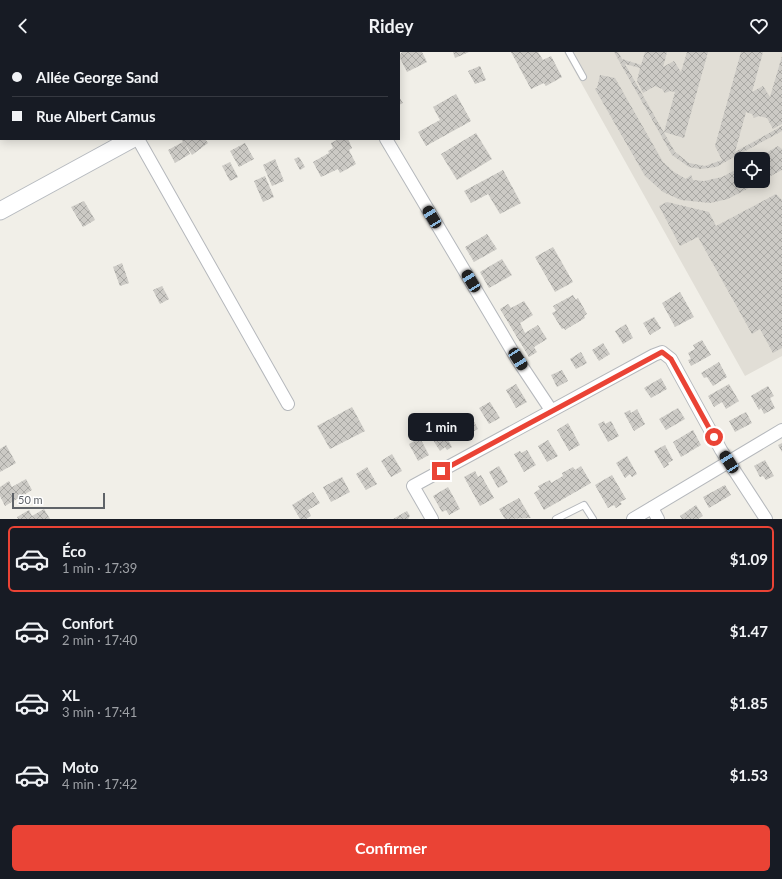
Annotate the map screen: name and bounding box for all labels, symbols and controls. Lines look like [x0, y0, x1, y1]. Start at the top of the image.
icon: back [12, 15, 34, 37]
text: Ridey [368, 15, 414, 37]
icon: heart [748, 15, 770, 37]
text: Allée George Sand [36, 68, 159, 86]
text: Rue Albert Camus [36, 107, 156, 125]
map controls [734, 152, 770, 188]
button: locate [734, 152, 770, 188]
car [421, 204, 443, 230]
car [460, 268, 482, 294]
car [506, 346, 530, 372]
callout: 1 min [408, 413, 474, 441]
text: 1 min [425, 419, 457, 435]
route start [705, 428, 723, 446]
car [717, 449, 741, 475]
route end [432, 462, 450, 480]
scale bar [12, 491, 105, 510]
text: 50 m [18, 493, 43, 506]
icon: car [14, 541, 50, 577]
text: Éco [62, 542, 86, 560]
text: $1.09 [730, 550, 768, 568]
text: 1 min · 17:39 [62, 560, 137, 576]
icon: car [14, 613, 50, 649]
text: Confort [62, 614, 114, 632]
text: $1.47 [730, 622, 768, 640]
text: 2 min · 17:40 [62, 632, 137, 648]
icon: car [14, 685, 50, 721]
text: XL [62, 686, 80, 704]
text: $1.85 [730, 694, 768, 712]
text: 3 min · 17:41 [62, 704, 137, 720]
icon: car [14, 757, 50, 793]
text: Moto [62, 758, 99, 776]
text: $1.53 [730, 766, 768, 784]
text: 4 min · 17:42 [62, 776, 137, 792]
button: Confirmer [12, 825, 770, 871]

